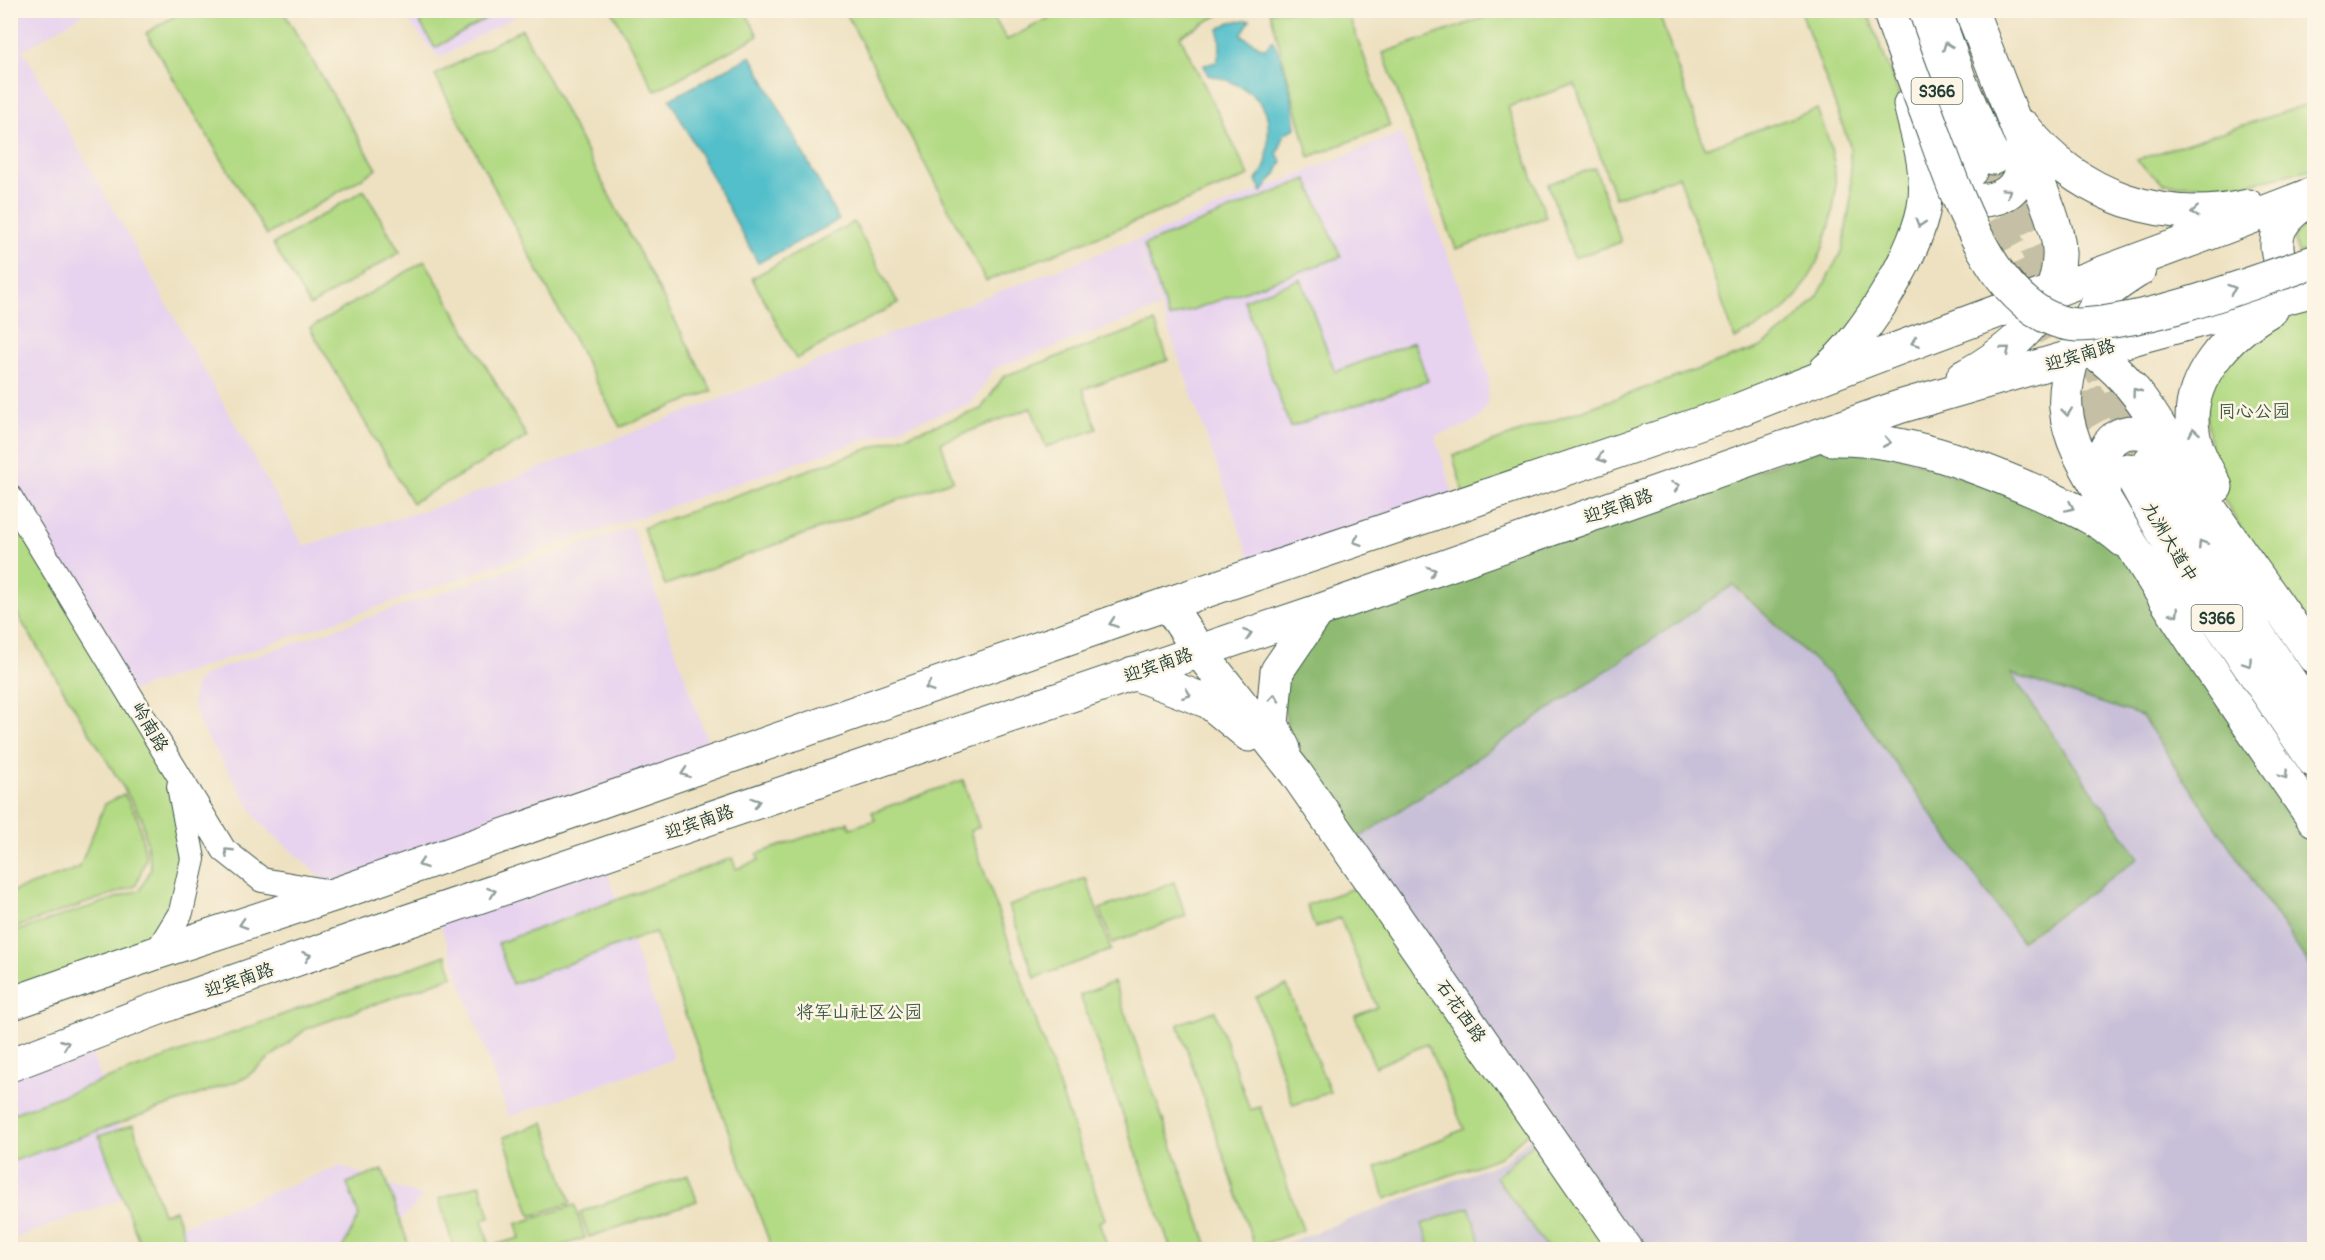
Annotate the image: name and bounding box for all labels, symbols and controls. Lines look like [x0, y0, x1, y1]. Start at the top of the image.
one-way arrow [1942, 41, 1955, 52]
road number: S366 [1912, 78, 1962, 104]
one-way arrow [2000, 188, 2011, 199]
one-way arrow [2190, 205, 2199, 218]
one-way arrow [1915, 217, 1927, 228]
one-way arrow [2226, 284, 2237, 296]
one-way arrow [1910, 334, 1921, 347]
street label: 迎宾南路 [2042, 334, 2118, 377]
one-way arrow [1999, 346, 2010, 357]
one-way arrow [2133, 388, 2144, 399]
park label: 同心公园 [2218, 400, 2290, 423]
one-way arrow [2060, 407, 2073, 416]
one-way arrow [2188, 427, 2201, 437]
one-way arrow [1882, 435, 1892, 448]
one-way arrow [1596, 450, 1607, 463]
one-way arrow [1670, 480, 1681, 493]
street label: 迎宾南路 [1580, 484, 1656, 529]
street label: 九洲大道中 [2137, 498, 2203, 587]
one-way arrow [2064, 500, 2075, 512]
one-way arrow [1352, 533, 1363, 546]
one-way arrow [2198, 540, 2210, 550]
one-way arrow [1426, 565, 1437, 578]
road number: S366 [2192, 605, 2242, 631]
one-way arrow [2168, 607, 2179, 618]
one-way arrow [1108, 615, 1118, 628]
one-way arrow [1242, 629, 1253, 641]
street label: 迎宾南路 [1120, 643, 1196, 688]
one-way arrow [2240, 656, 2251, 667]
one-way arrow [924, 680, 934, 693]
one-way arrow [1182, 687, 1192, 700]
one-way arrow [1267, 693, 1280, 702]
street label: 岭南路 [126, 698, 173, 756]
one-way arrow [680, 765, 691, 778]
one-way arrow [2277, 769, 2288, 780]
one-way arrow [750, 797, 761, 810]
street label: 迎宾南路 [661, 800, 737, 845]
one-way arrow [225, 849, 236, 860]
one-way arrow [417, 857, 428, 870]
one-way arrow [486, 887, 497, 900]
one-way arrow [238, 917, 249, 930]
one-way arrow [302, 950, 312, 963]
street label: 迎宾南路 [201, 958, 277, 1003]
street label: 石花西路 [1431, 975, 1491, 1047]
park label: 将军山社区公园 [796, 1001, 922, 1024]
one-way arrow [59, 1039, 70, 1052]

